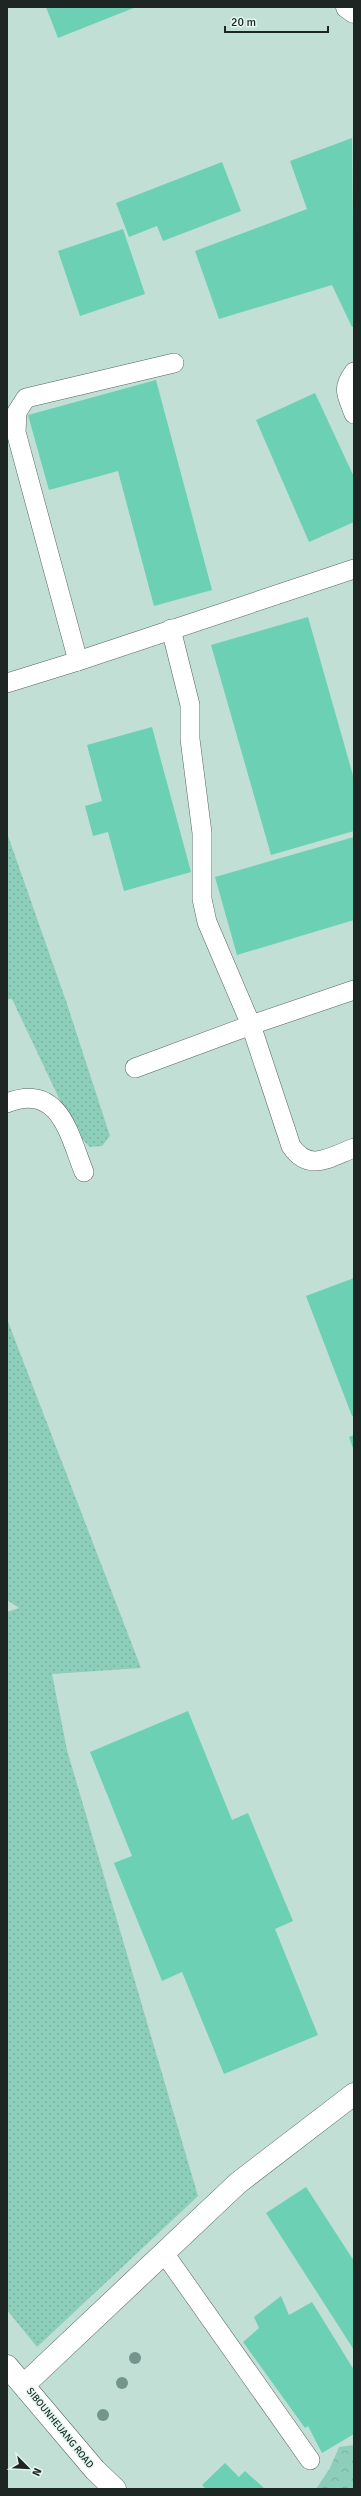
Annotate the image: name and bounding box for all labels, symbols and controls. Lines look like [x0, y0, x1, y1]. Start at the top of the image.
scale bar [225, 8, 328, 34]
text: 20 m [231, 15, 256, 30]
street label: SIBOUNHEUANG ROAD [24, 2385, 96, 2471]
north arrow [8, 2448, 48, 2488]

